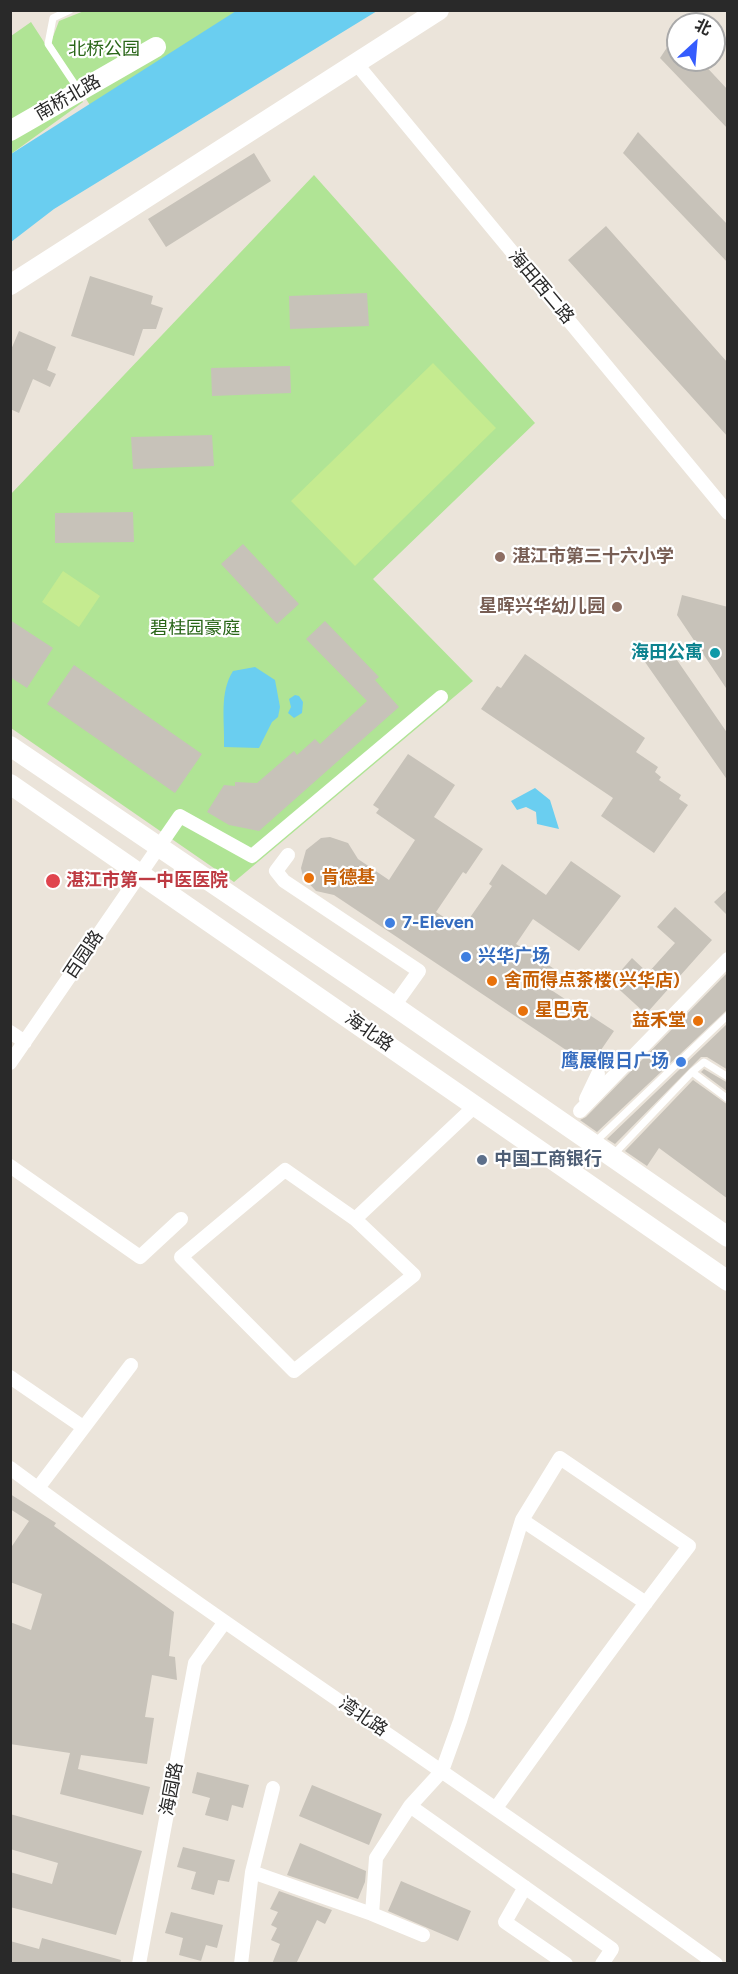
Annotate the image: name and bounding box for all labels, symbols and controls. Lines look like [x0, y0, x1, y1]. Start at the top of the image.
north arrow [666, 12, 726, 72]
text: 北 [692, 15, 715, 39]
park label: 北桥公园 [68, 39, 140, 61]
street label: 南桥北路 [31, 71, 105, 125]
street label: 海田西二路 [504, 246, 578, 328]
place label: 湛江市第三十六小学 [512, 546, 674, 568]
marker: 湛江市第三十六小学 [493, 550, 507, 564]
place label: 星晖兴华幼儿园 [479, 596, 605, 618]
marker: 星晖兴华幼儿园 [610, 600, 624, 614]
park label: 碧桂园豪庭 [150, 618, 240, 640]
place label: 海田公寓 [631, 642, 703, 664]
marker: 海田公寓 [708, 646, 722, 660]
place label: 肯德基 [321, 867, 375, 889]
place label: 湛江市第一中医医院 [66, 870, 228, 892]
marker: 肯德基 [302, 871, 316, 885]
marker: 湛江市第一中医医院 [44, 872, 62, 890]
place label: 7-Eleven [402, 912, 474, 934]
marker: 7-Eleven [383, 916, 397, 930]
street label: 百园路 [60, 927, 108, 983]
place label: 兴华广场 [478, 946, 550, 968]
marker: 兴华广场 [459, 950, 473, 964]
place label: 舍而得点茶楼(兴华店) [504, 970, 680, 992]
marker: 舍而得点茶楼(兴华店) [485, 974, 499, 988]
place label: 星巴克 [535, 1000, 589, 1022]
marker: 星巴克 [516, 1004, 530, 1018]
street label: 海北路 [341, 1008, 397, 1056]
place label: 益禾堂 [632, 1010, 686, 1032]
marker: 益禾堂 [691, 1014, 705, 1028]
place label: 鹰展假日广场 [561, 1051, 669, 1073]
marker: 鹰展假日广场 [674, 1055, 688, 1069]
place label: 中国工商银行 [494, 1149, 602, 1171]
marker: 中国工商银行 [475, 1153, 489, 1167]
street label: 湾北路 [335, 1693, 391, 1741]
street label: 海园路 [156, 1760, 188, 1818]

